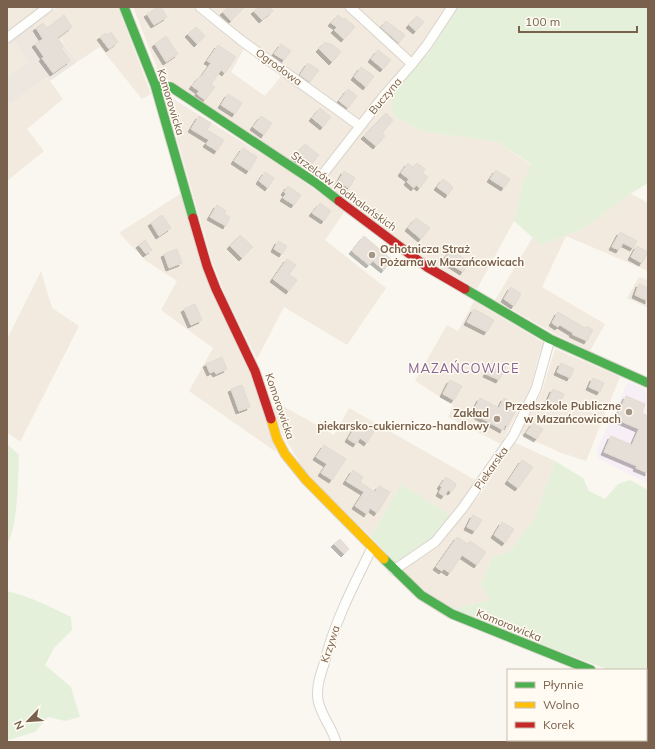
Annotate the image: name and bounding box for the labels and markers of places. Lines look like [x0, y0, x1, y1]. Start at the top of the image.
place label: Ochotnicza Straż Pożarna w Mazańcowicach [380, 242, 524, 269]
marker: Ochotnicza Straż Pożarna w Mazańcowicach [367, 250, 377, 260]
place label: Przedszkole Publiczne w Mazańcowicach [505, 399, 621, 426]
place label: Zakład piekarsko-cukierniczo-handlowy [317, 406, 489, 433]
marker: Przedszkole Publiczne w Mazańcowicach [624, 407, 634, 417]
marker: Zakład piekarsko-cukierniczo-handlowy [492, 414, 502, 424]

